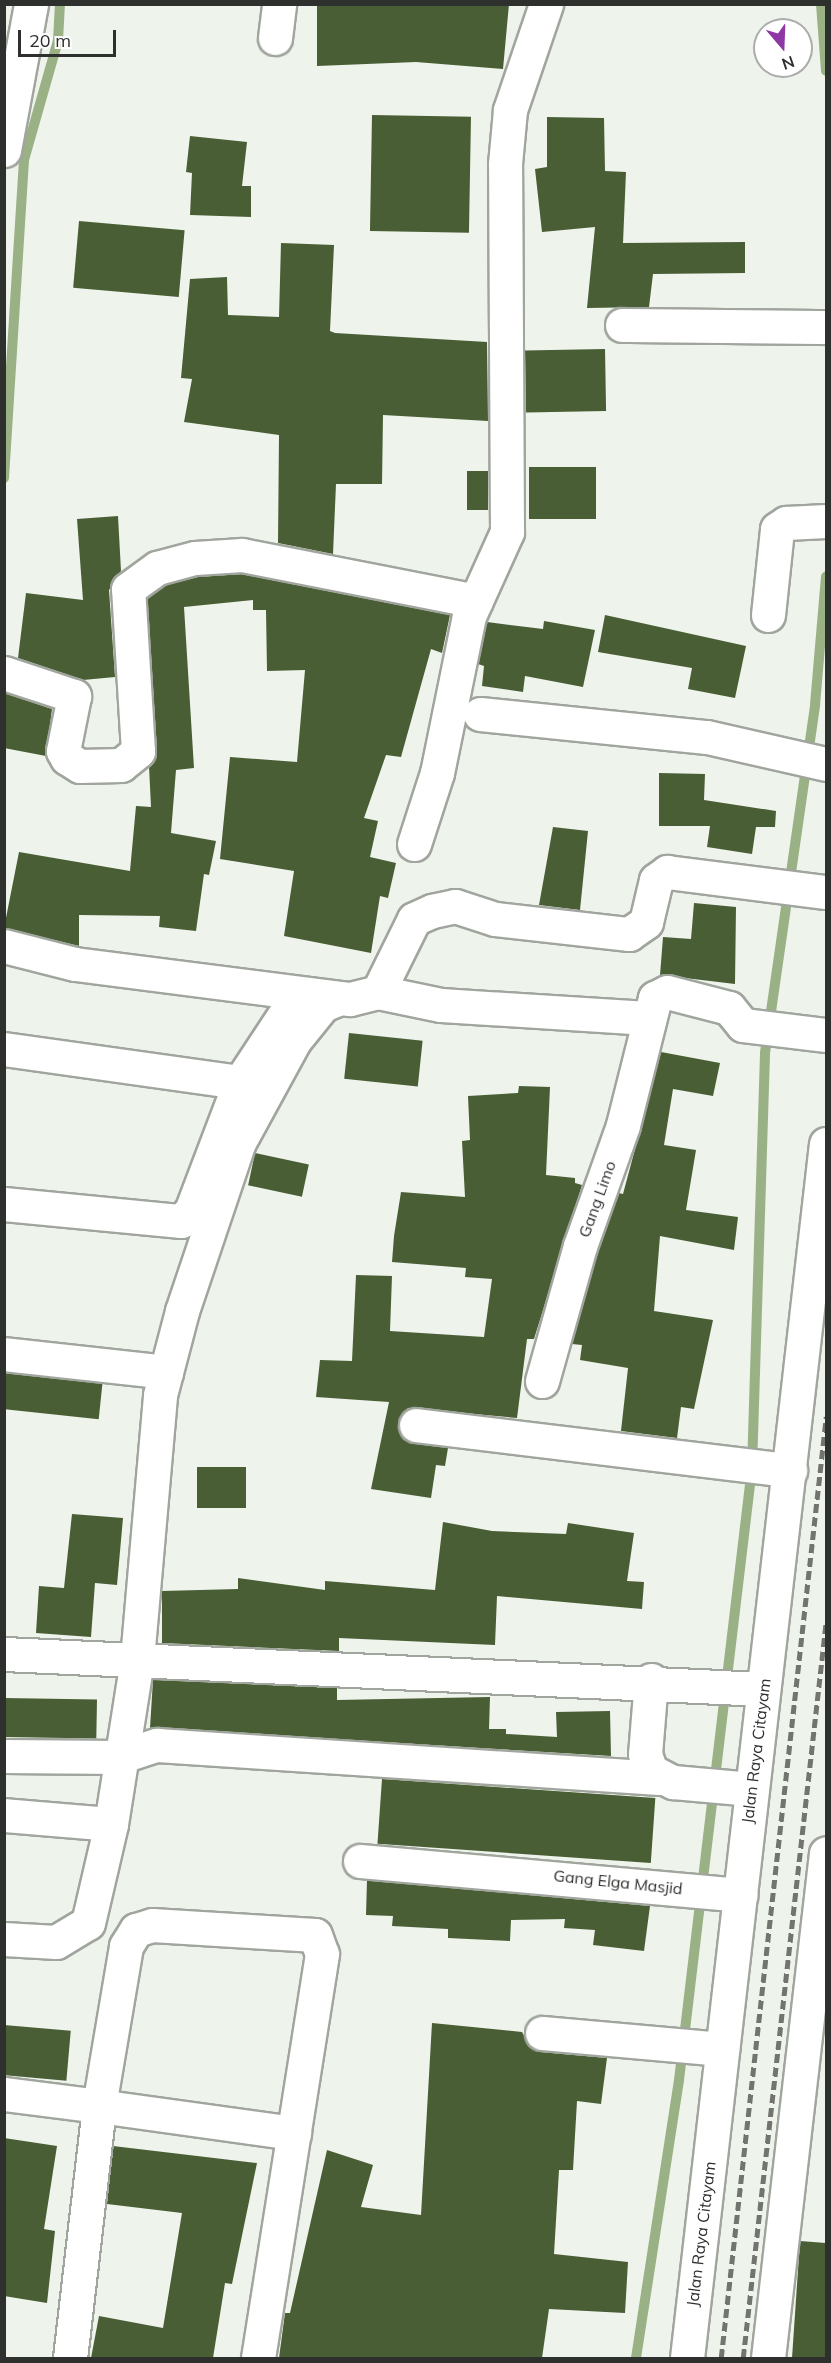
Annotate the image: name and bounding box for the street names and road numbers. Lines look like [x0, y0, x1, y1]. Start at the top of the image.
street label: Gang Limo [574, 1158, 620, 1240]
street label: Jalan Raya Citayam [738, 1677, 774, 1825]
street label: Gang Elga Masjid [553, 1866, 683, 1898]
street label: Jalan Raya Citayam [683, 2160, 719, 2308]

